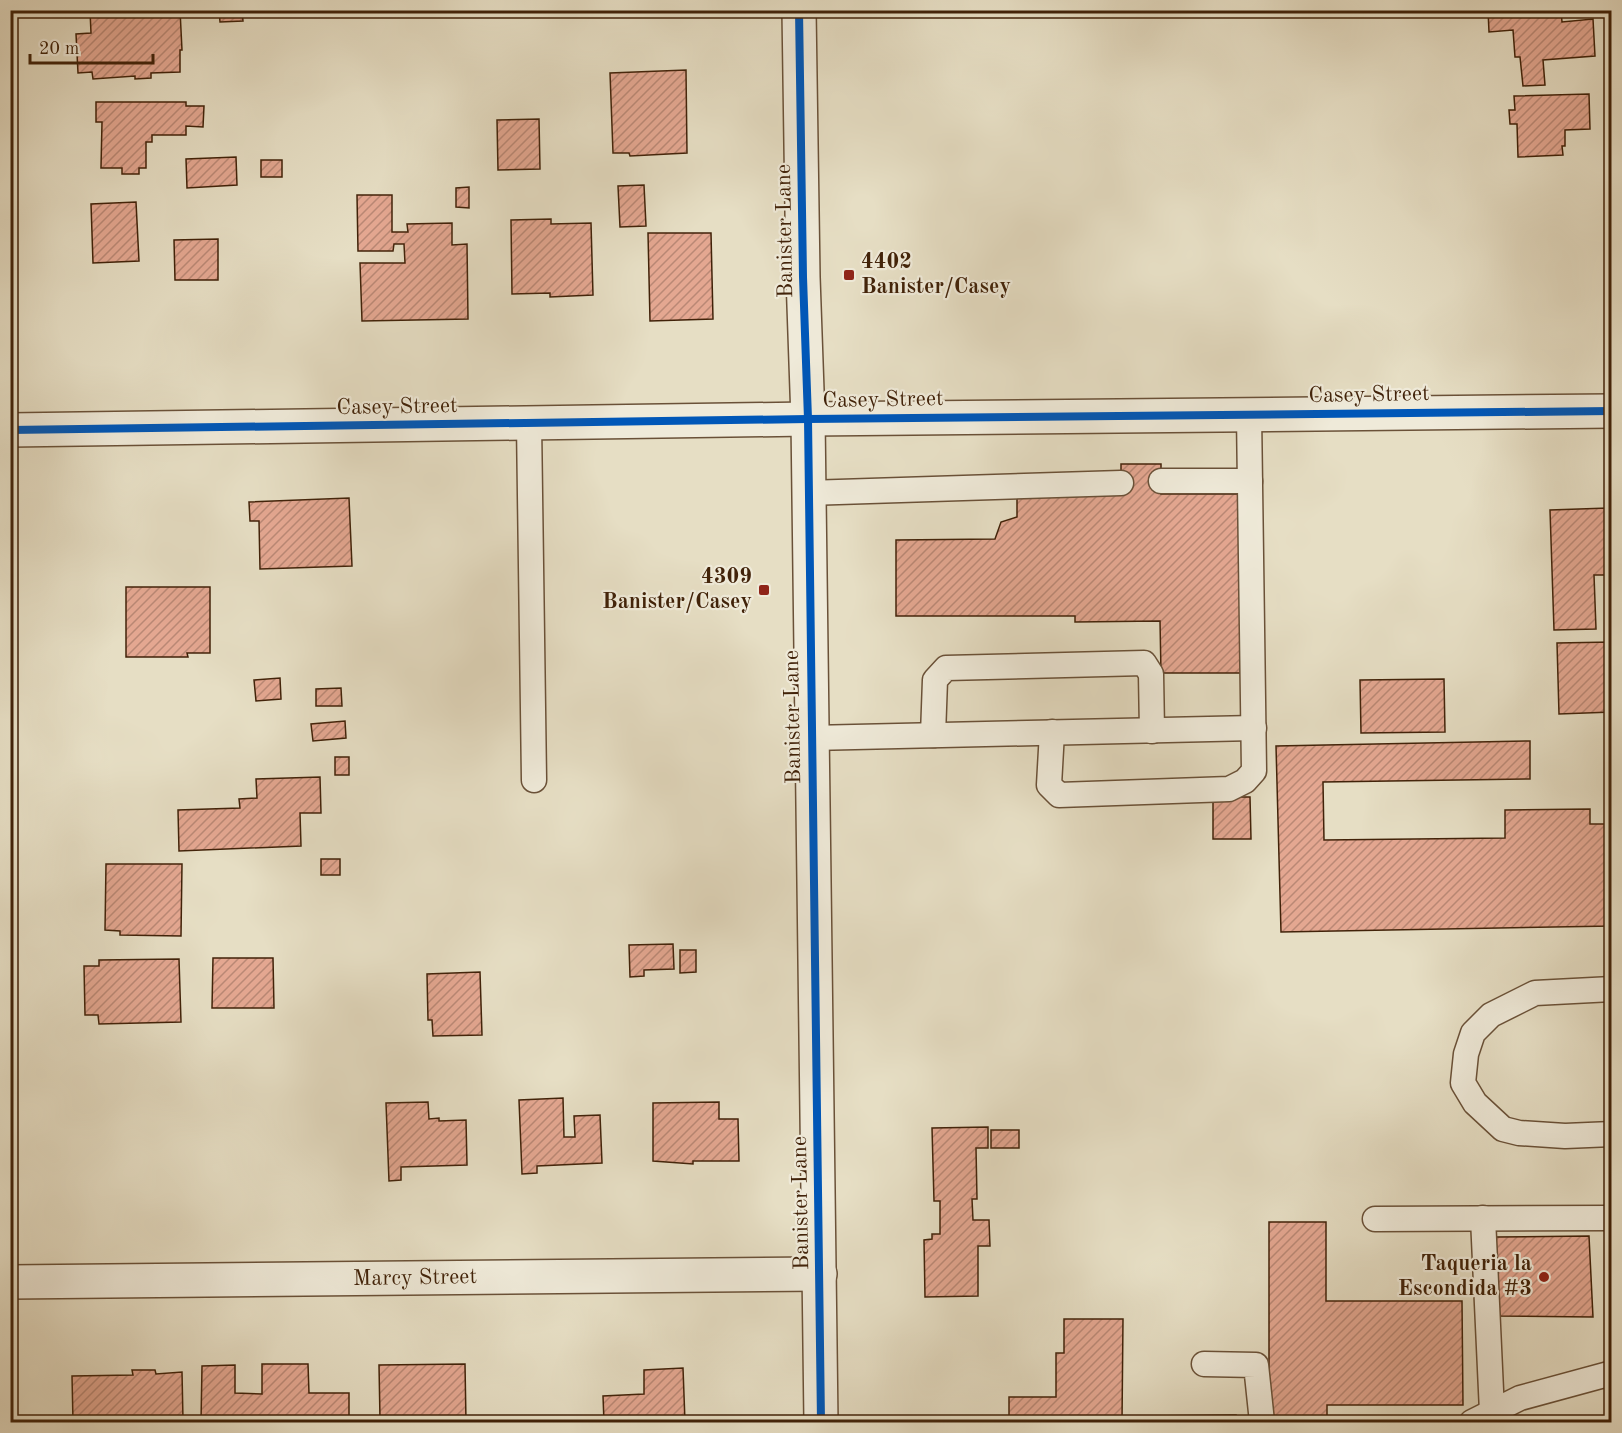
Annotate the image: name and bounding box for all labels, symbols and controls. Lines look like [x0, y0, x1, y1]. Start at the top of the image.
scale bar [30, 27, 153, 65]
text: 20 m [39, 40, 79, 58]
street label: Banister Lane [773, 164, 797, 298]
place label: 4402 Banister/Casey [861, 251, 1011, 298]
marker: 4402 Banister/Casey [842, 268, 856, 282]
street label: Casey Street [1308, 383, 1430, 407]
street label: Casey Street [822, 388, 944, 412]
street label: Casey Street [336, 395, 458, 419]
place label: 4309 Banister/Casey [602, 566, 752, 613]
marker: 4309 Banister/Casey [757, 583, 771, 597]
street label: Banister Lane [781, 650, 805, 784]
street label: Banister Lane [789, 1136, 813, 1270]
place label: Taqueria la Escondida #3 [1398, 1253, 1532, 1300]
street label: Marcy Street [353, 1266, 477, 1290]
marker: Taqueria la Escondida #3 [1537, 1270, 1551, 1284]

